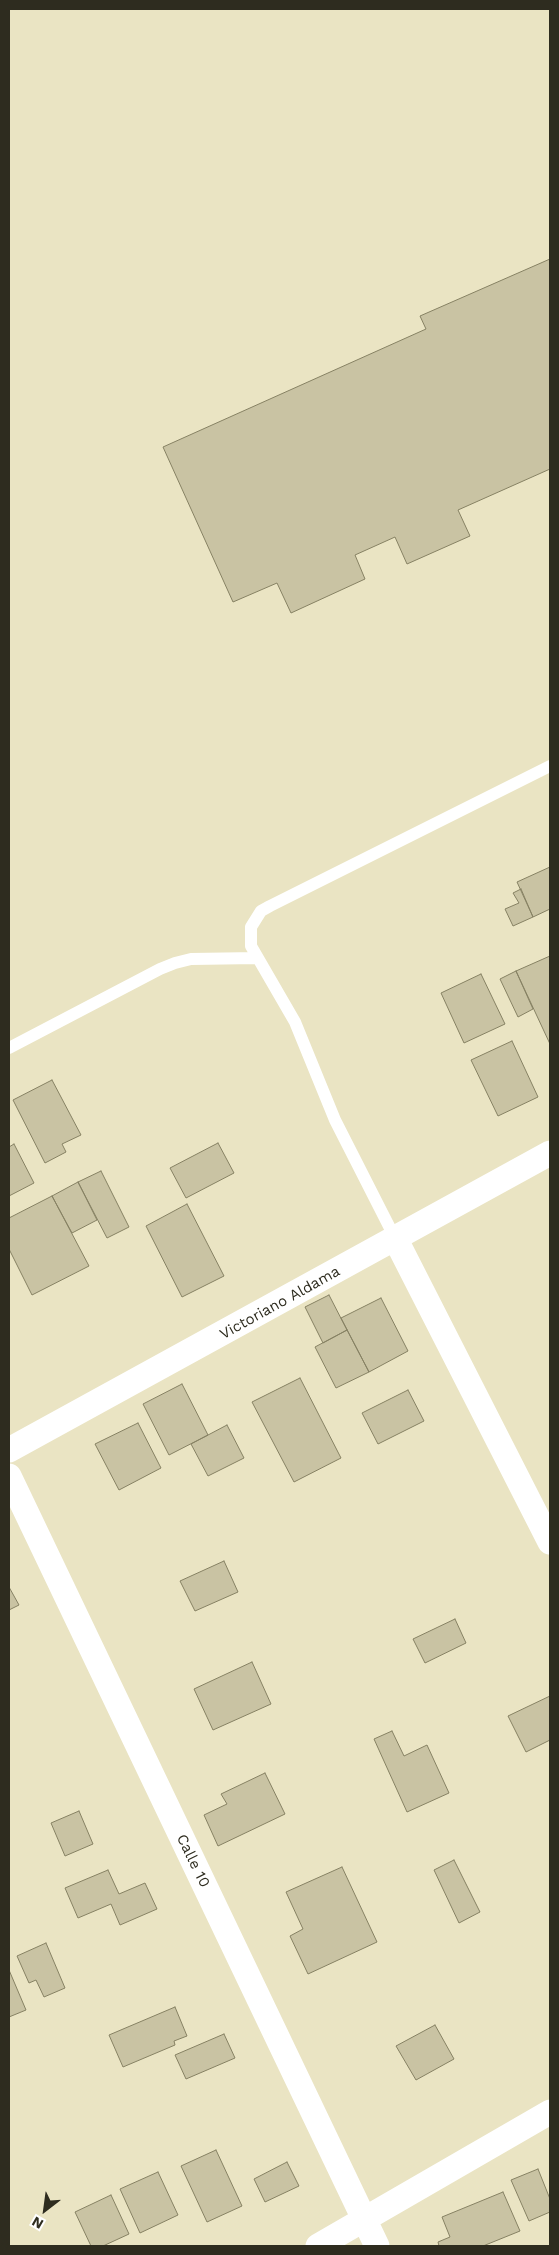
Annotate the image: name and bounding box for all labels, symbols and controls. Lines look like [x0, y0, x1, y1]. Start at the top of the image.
street label: Victoriano Aldama [217, 1263, 343, 1343]
street label: Calle 10 [172, 1831, 214, 1891]
north arrow [20, 2185, 70, 2235]
text: N [29, 2213, 46, 2233]

